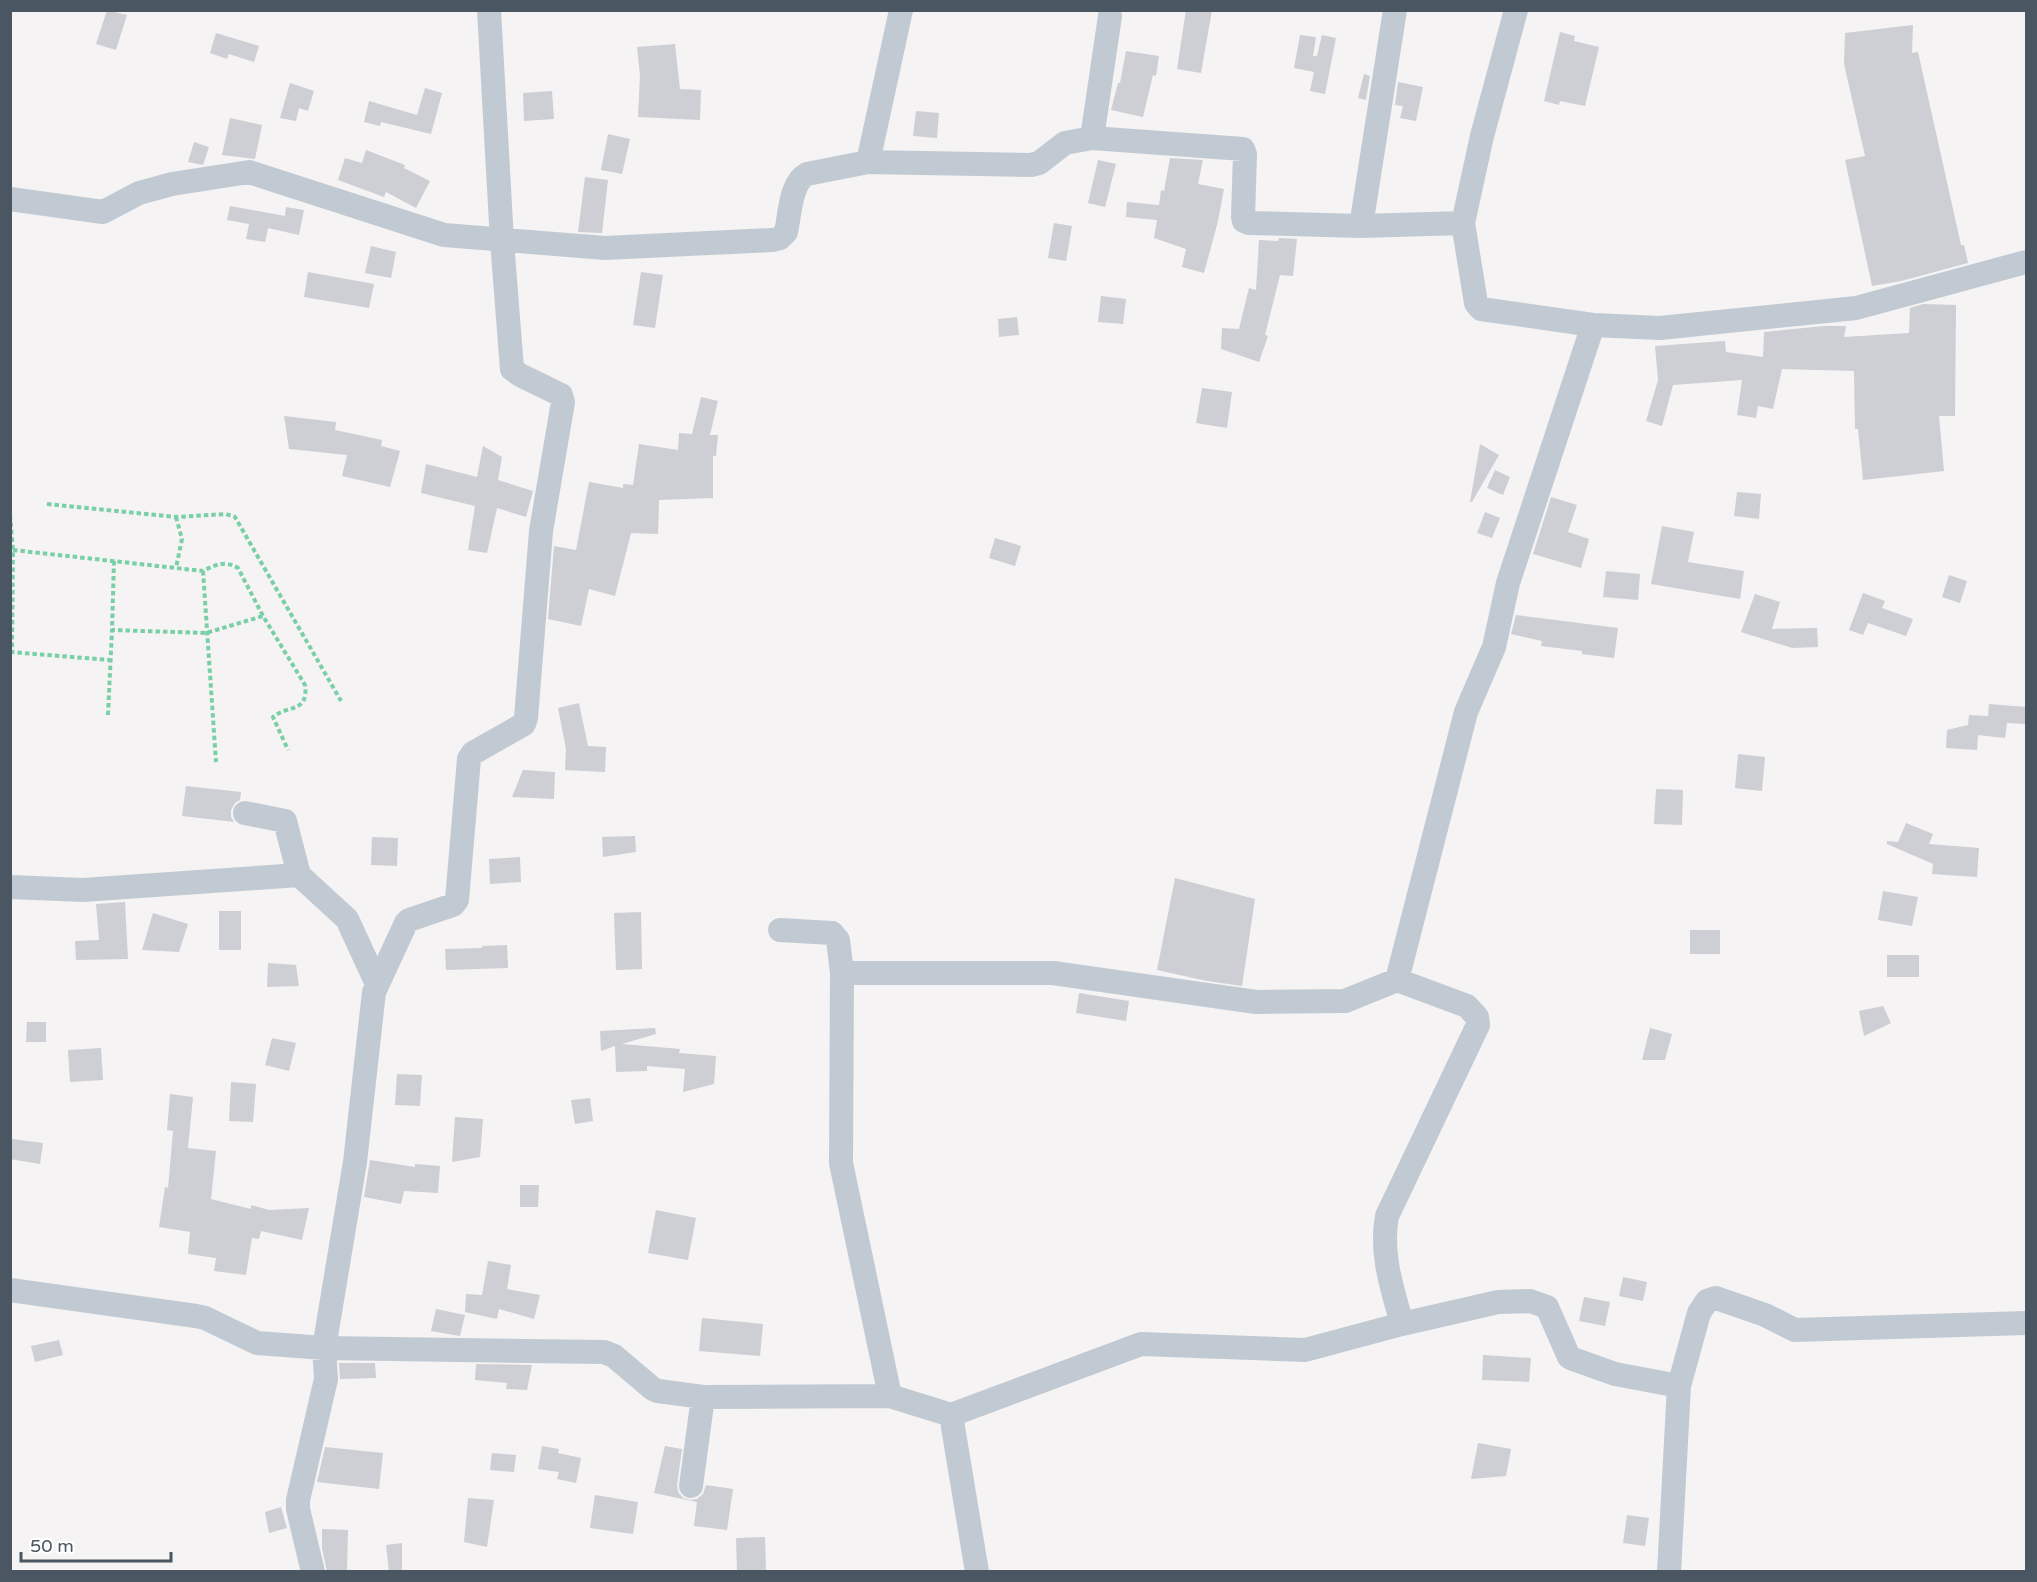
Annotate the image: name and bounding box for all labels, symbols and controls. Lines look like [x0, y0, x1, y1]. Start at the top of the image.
scale bar [21, 1525, 171, 1563]
text: 50 m [30, 1535, 74, 1557]

